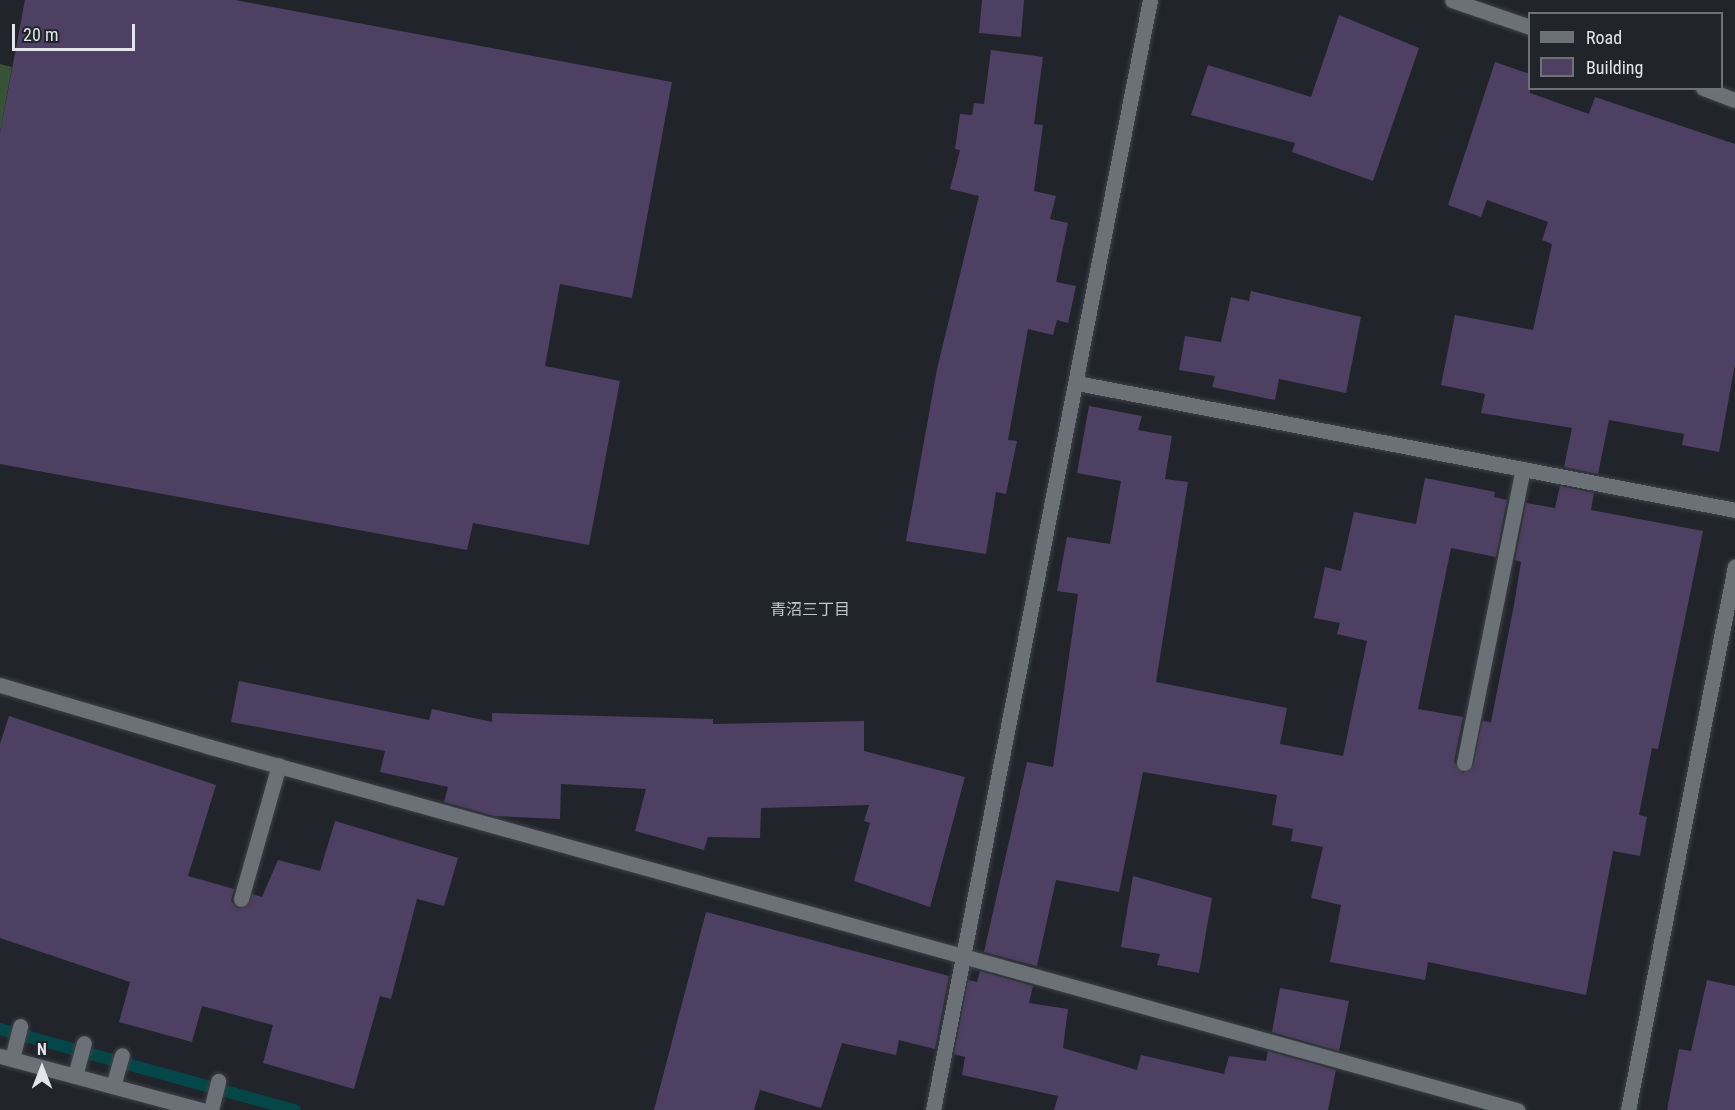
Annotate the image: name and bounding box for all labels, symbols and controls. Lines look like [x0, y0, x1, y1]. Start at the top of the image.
scale bar [15, 12, 138, 50]
legend [1528, 12, 1723, 90]
text: 20 m [23, 24, 58, 45]
text: Road [1586, 27, 1622, 48]
text: Building [1586, 57, 1643, 78]
district label: 青沼三丁目 [770, 600, 850, 620]
north arrow [12, 1038, 72, 1098]
text: N [37, 1040, 47, 1059]

